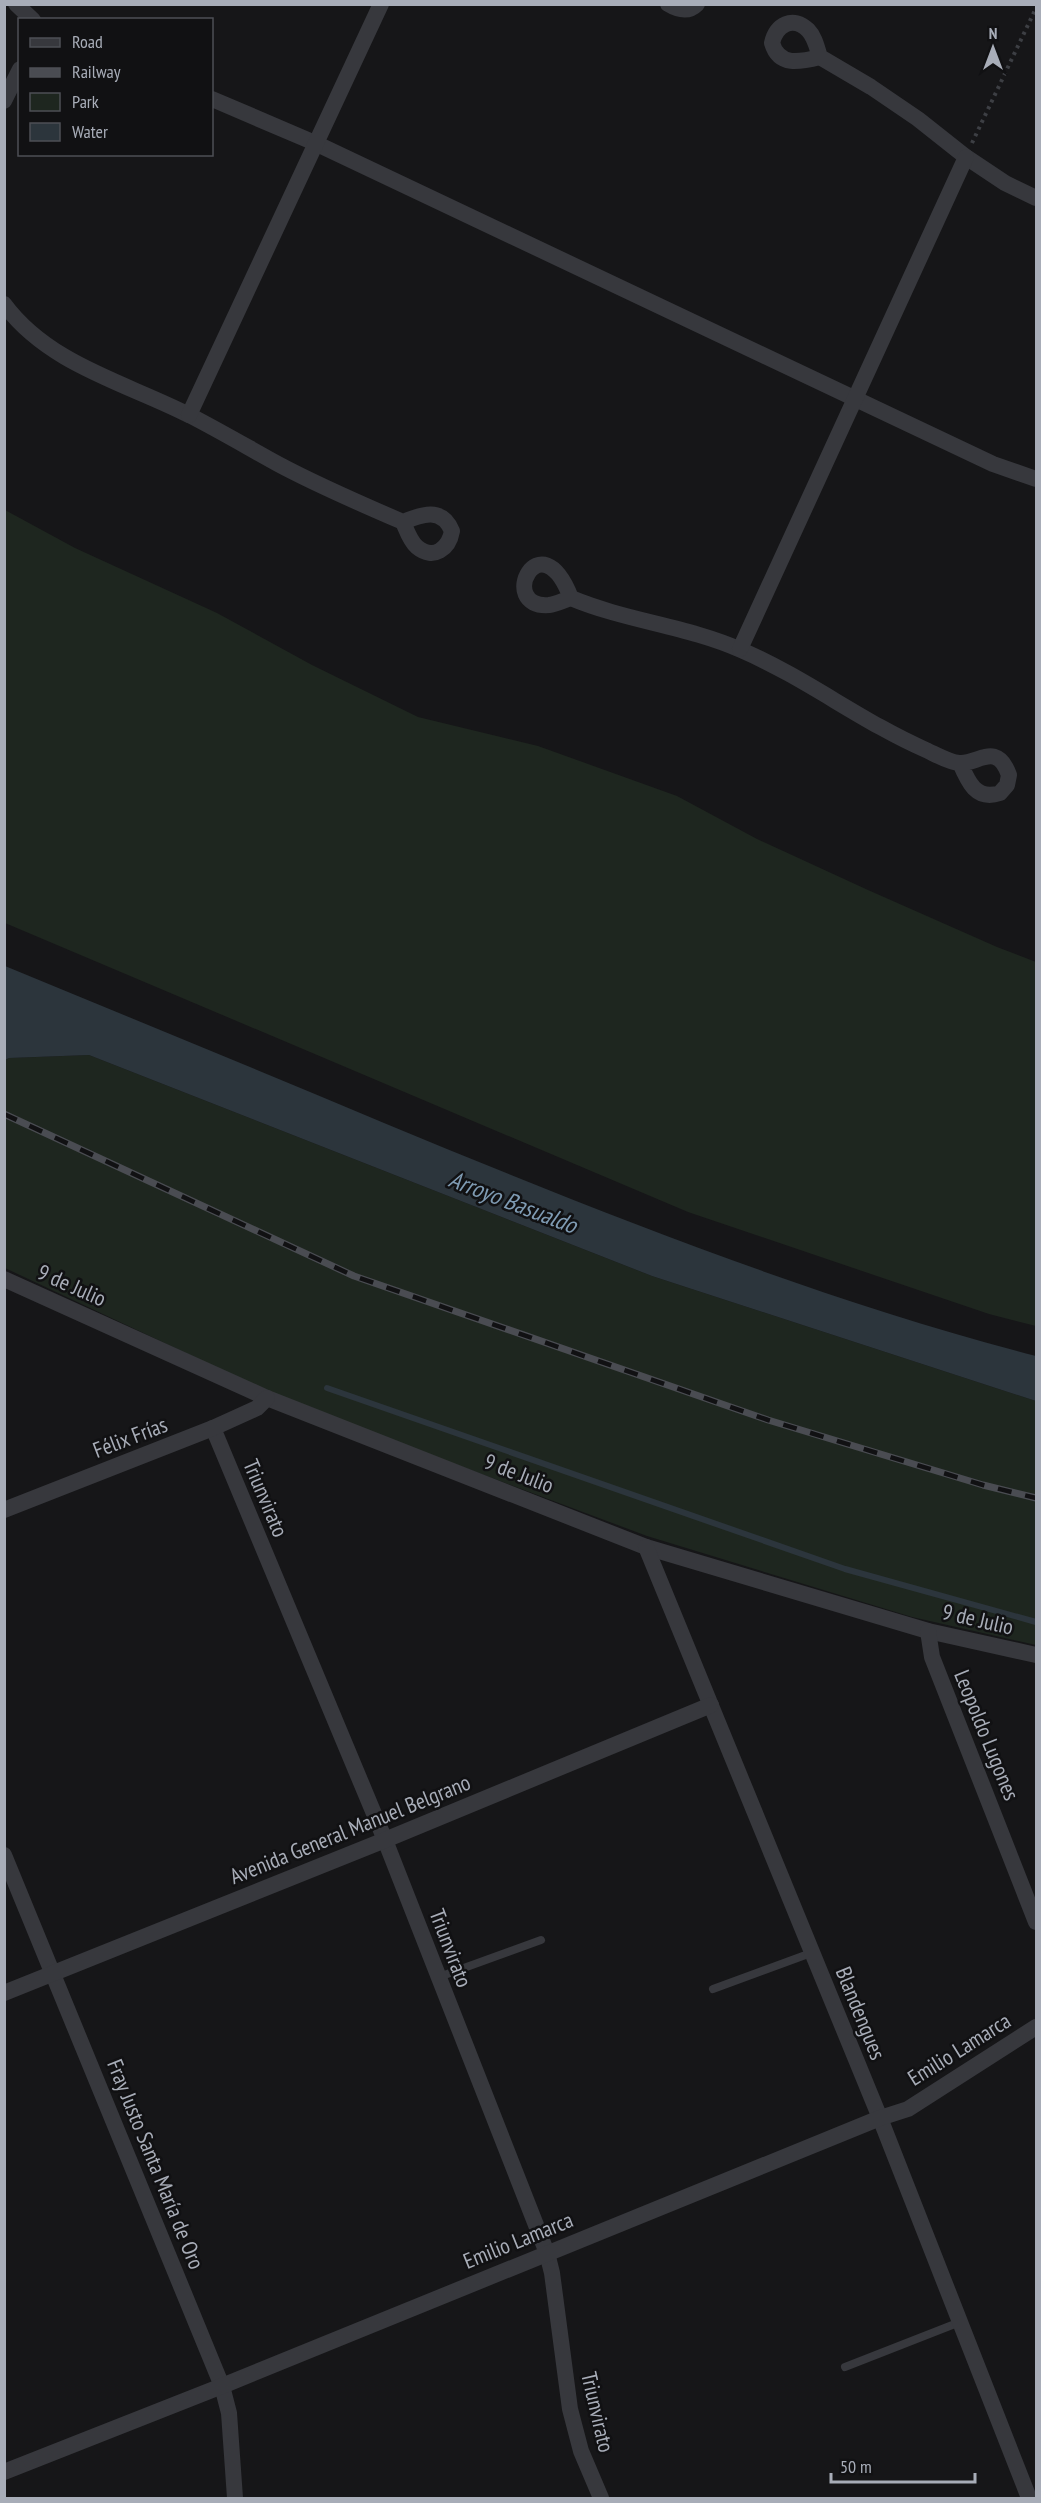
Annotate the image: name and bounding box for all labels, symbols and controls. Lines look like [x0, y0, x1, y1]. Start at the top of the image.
legend [18, 18, 213, 156]
north arrow [963, 18, 1023, 78]
text: N [989, 23, 997, 43]
text: Road [72, 30, 103, 53]
text: Railway [72, 60, 121, 83]
text: Park [72, 90, 99, 113]
text: Water [72, 120, 108, 143]
water label: Arroyo Basualdo [445, 1163, 583, 1241]
street label: 9 de Julio [33, 1258, 111, 1312]
street label: Félix Frías [89, 1410, 171, 1464]
street label: 9 de Julio [480, 1447, 558, 1499]
street label: Triunvirato [237, 1455, 295, 1541]
street label: 9 de Julio [940, 1597, 1016, 1641]
street label: Leopoldo Lugones [948, 1666, 1026, 1804]
street label: Avenida General Manuel Belgrano [226, 1768, 474, 1890]
street label: Triunvirato [423, 1905, 479, 1991]
street label: Blandengues [830, 1962, 892, 2064]
street label: Emilio Lamarca [902, 2006, 1016, 2092]
street label: Fray Justo Santa María de Oro [101, 2055, 211, 2273]
street label: Emilio Lamarca [459, 2205, 577, 2275]
street label: Triunvirato [575, 2369, 621, 2455]
scale bar [831, 2446, 975, 2484]
text: 50 m [840, 2455, 872, 2478]

